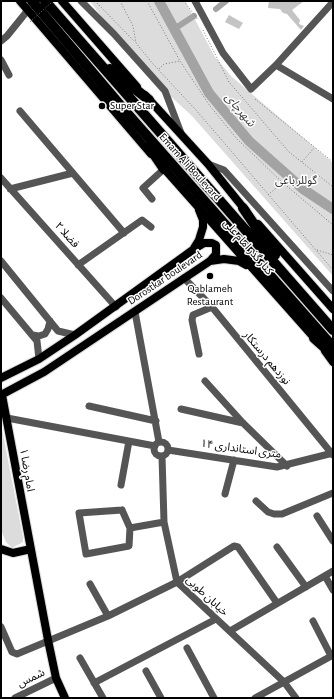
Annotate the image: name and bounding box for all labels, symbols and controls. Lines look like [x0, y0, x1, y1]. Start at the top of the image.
water label: شهرچای [222, 90, 258, 130]
place label: Super Star [110, 99, 154, 113]
marker: Super Star [97, 101, 107, 111]
street label: Emam Ali Boulevard [156, 130, 224, 204]
park label: گوللر باغی [275, 174, 317, 188]
street label: کنار گذر امام علی [220, 217, 276, 277]
street label: فضلا ۲ [52, 219, 82, 251]
street label: Dorostkar boulevard [125, 248, 205, 308]
marker: Qablameh Restaurant [205, 271, 215, 281]
place label: Qablameh Restaurant [187, 282, 233, 308]
street label: نوزدهم درستکار [241, 329, 293, 387]
street label: ۱۴ متری استانداری [200, 437, 282, 461]
street label: امام رضا ۱ [17, 447, 37, 493]
street label: خیابان طوبی [183, 573, 231, 619]
street label: شمس [15, 666, 47, 690]

